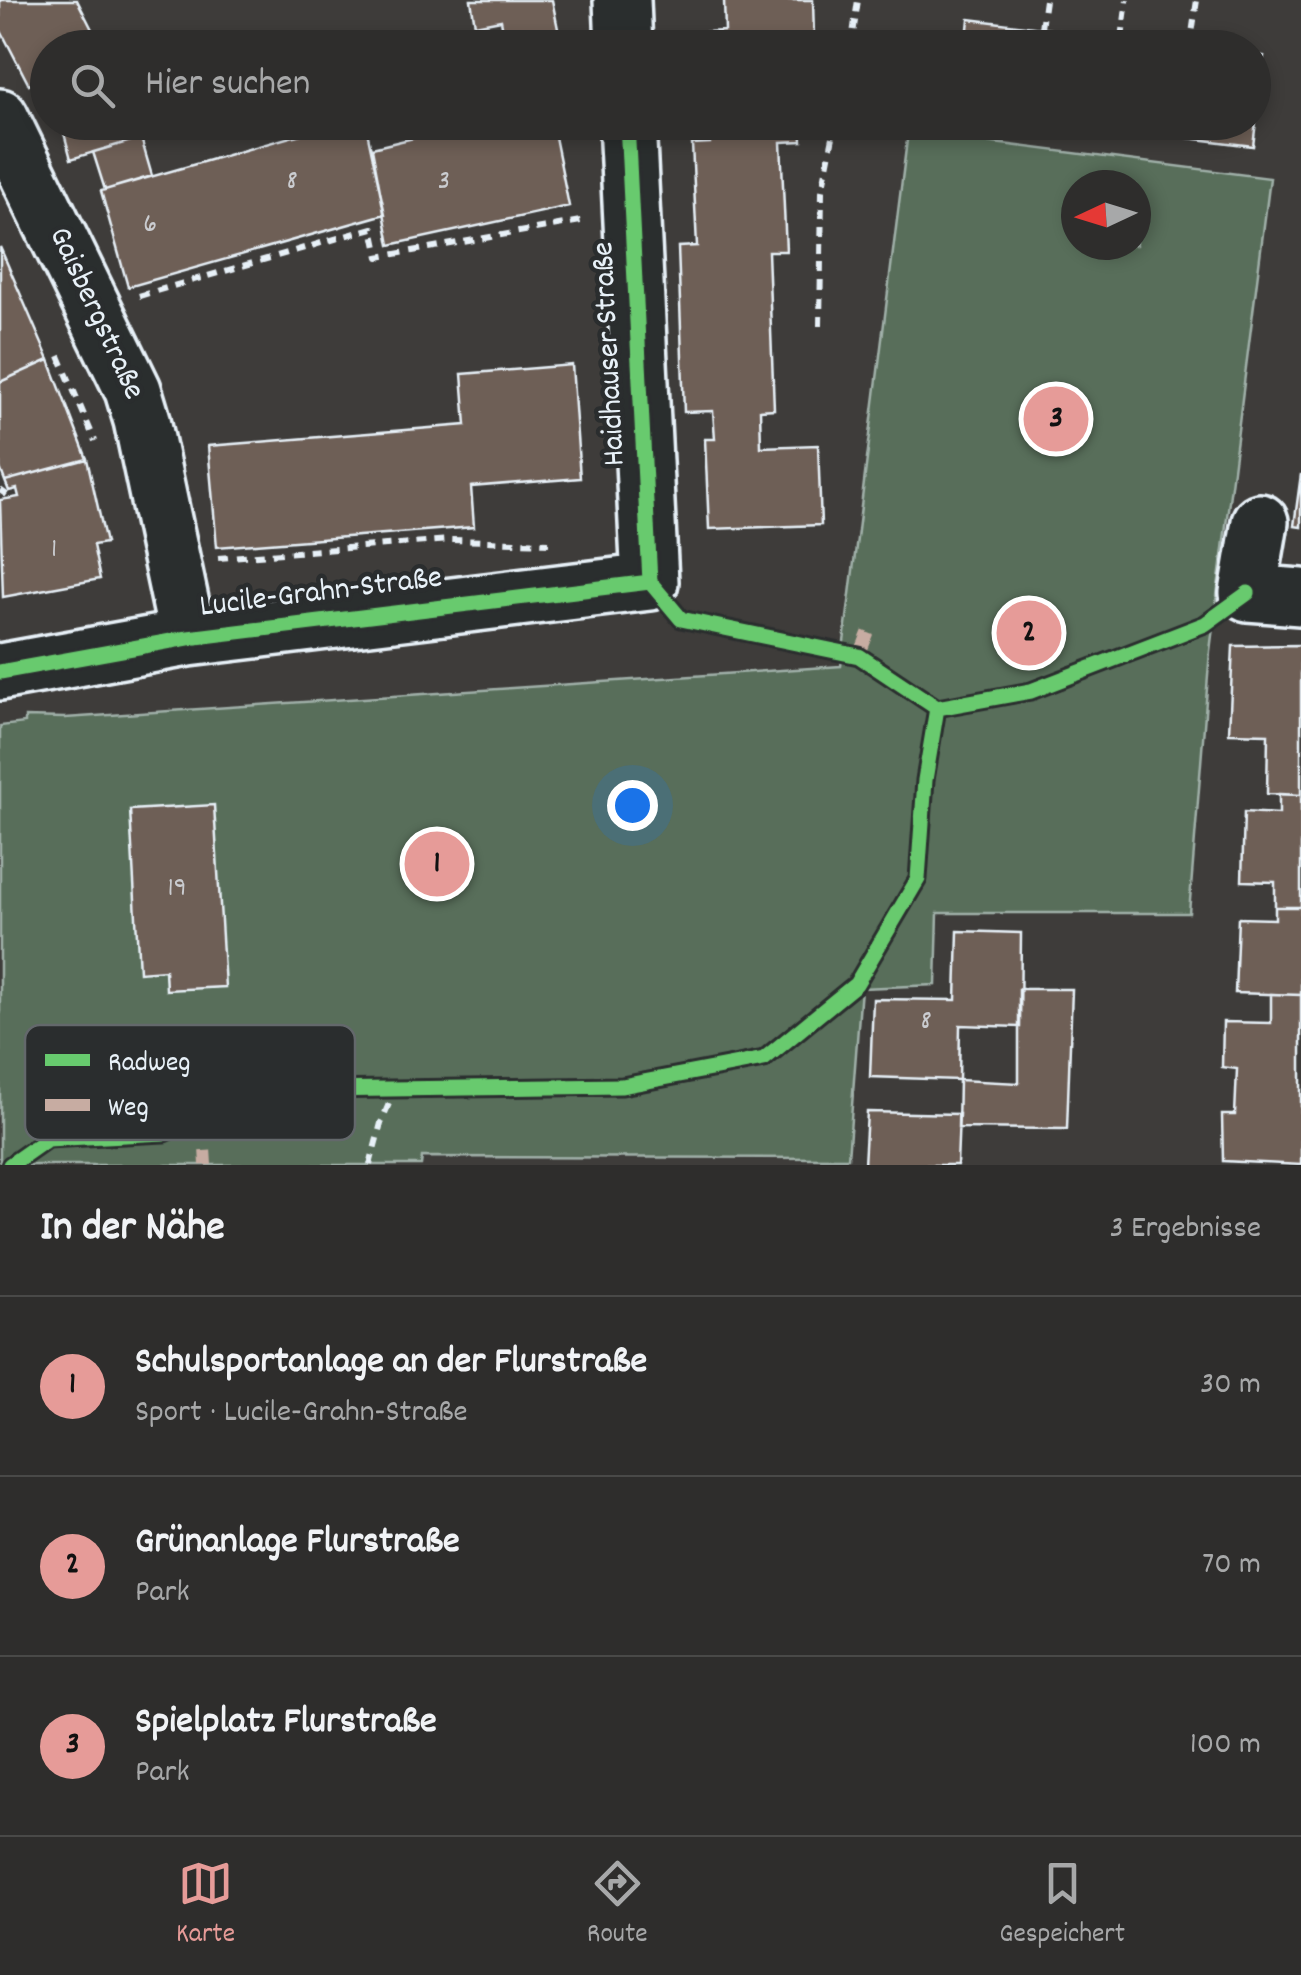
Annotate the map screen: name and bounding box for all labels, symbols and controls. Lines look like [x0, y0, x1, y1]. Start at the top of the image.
search box [30, 30, 1271, 140]
icon: search [65, 58, 120, 113]
text: Hier suchen [145, 58, 310, 113]
house number: 8 [286, 163, 298, 203]
house number: 3 [438, 163, 450, 203]
north arrow [1061, 170, 1151, 260]
house number: 6 [143, 206, 157, 246]
street label: Gaisbergstraße [35, 220, 155, 408]
street label: Haidhauser Straße [582, 241, 640, 467]
pin: 3 [1024, 382, 1088, 456]
house number: 1 [51, 531, 57, 571]
street label: Lucile-Grahn-Straße [197, 556, 445, 632]
pin: 2 [996, 596, 1062, 670]
your location [607, 780, 658, 831]
pin: 1 [404, 826, 470, 902]
house number: 19 [168, 870, 186, 910]
house number: 8 [920, 1003, 932, 1043]
legend [25, 1025, 355, 1140]
text: Radweg [108, 1045, 191, 1085]
text: Weg [108, 1090, 149, 1130]
text: In der Nähe [40, 1200, 225, 1260]
text: 3 Ergebnisse [1109, 1207, 1261, 1253]
text: Schulsportanlage an der Flurstraße [135, 1336, 647, 1391]
text: 1 [69, 1363, 76, 1409]
text: 30 m [1200, 1363, 1261, 1409]
text: Sport · Lucile-Grahn-Straße [135, 1391, 468, 1437]
text: Grünanlage Flurstraße [135, 1516, 460, 1571]
text: 2 [66, 1543, 79, 1589]
text: 70 m [1202, 1543, 1261, 1589]
text: Park [135, 1571, 190, 1617]
text: Spielplatz Flurstraße [135, 1696, 437, 1751]
text: 3 [65, 1723, 80, 1769]
text: 100 m [1190, 1723, 1261, 1769]
text: Park [135, 1751, 190, 1797]
tab: Karte [176, 1856, 235, 1956]
tab: Route [587, 1856, 648, 1956]
tab: Gespeichert [999, 1856, 1125, 1956]

